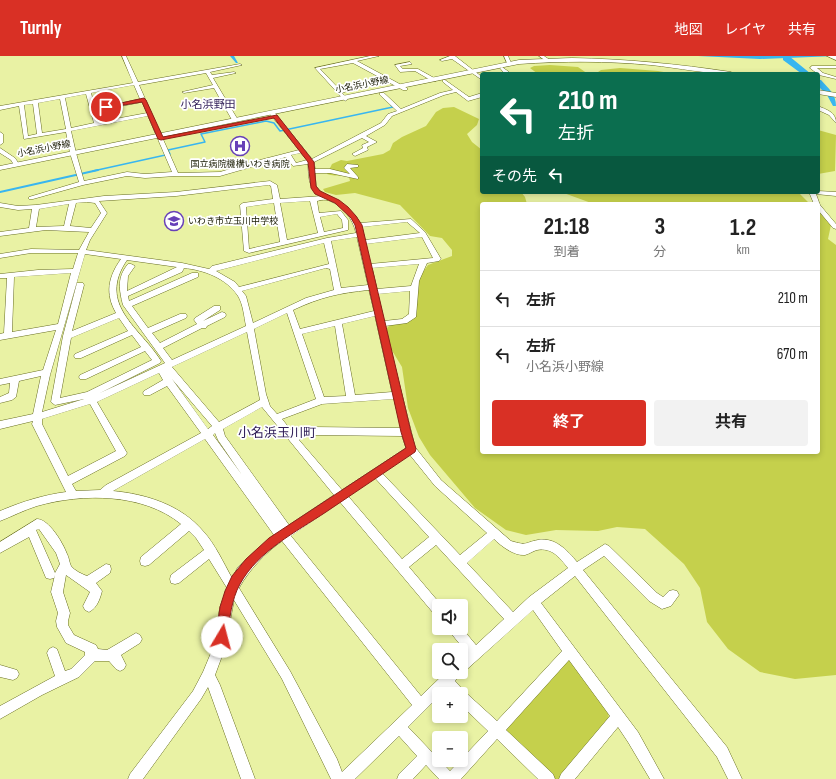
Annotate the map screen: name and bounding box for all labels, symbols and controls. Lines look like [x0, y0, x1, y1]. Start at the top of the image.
text: Turnly [20, 17, 62, 40]
text: 地図 [674, 21, 702, 38]
text: レイヤ [724, 21, 766, 38]
text: 共有 [788, 21, 816, 38]
street label: 小名浜小野線 [334, 74, 391, 96]
text: 210 m [558, 84, 618, 117]
icon: left [492, 88, 544, 140]
pin [89, 90, 123, 124]
icon: arrive [95, 96, 117, 118]
district label: 小名浜野田 [181, 98, 236, 111]
text: 左折 [558, 123, 594, 144]
hospital icon: 国立病院機構いわき病院 [229, 135, 251, 157]
street label: 小名浜小野線 [16, 138, 73, 160]
place label: 国立病院機構いわき病院 [190, 158, 290, 170]
icon: left [545, 164, 567, 186]
text: その先 [492, 167, 537, 186]
school or university icon: いわき市立玉川中学校 [163, 210, 185, 232]
text: 21:18 [544, 212, 590, 241]
text: 3 [654, 212, 665, 241]
text: 1.2 [730, 213, 756, 242]
place label: いわき市立玉川中学校 [188, 216, 278, 227]
text: km [736, 242, 750, 258]
text: 到着 [554, 244, 580, 260]
text: 分 [653, 244, 666, 260]
icon: left [492, 288, 514, 310]
text: 210 m [778, 289, 808, 308]
text: 左折 [526, 291, 556, 310]
text: 左折 [526, 337, 556, 356]
icon: left [492, 344, 514, 366]
text: 670 m [777, 345, 808, 364]
text: 小名浜小野線 [526, 359, 604, 375]
button: 終了 [492, 400, 646, 446]
button: 共有 [654, 400, 808, 446]
district label: 小名浜玉川町 [238, 425, 316, 441]
map controls [432, 599, 468, 767]
button: sound [432, 599, 468, 635]
position arrow [201, 616, 243, 658]
button: search [432, 643, 468, 679]
button: + [432, 687, 468, 723]
button: − [432, 731, 468, 767]

